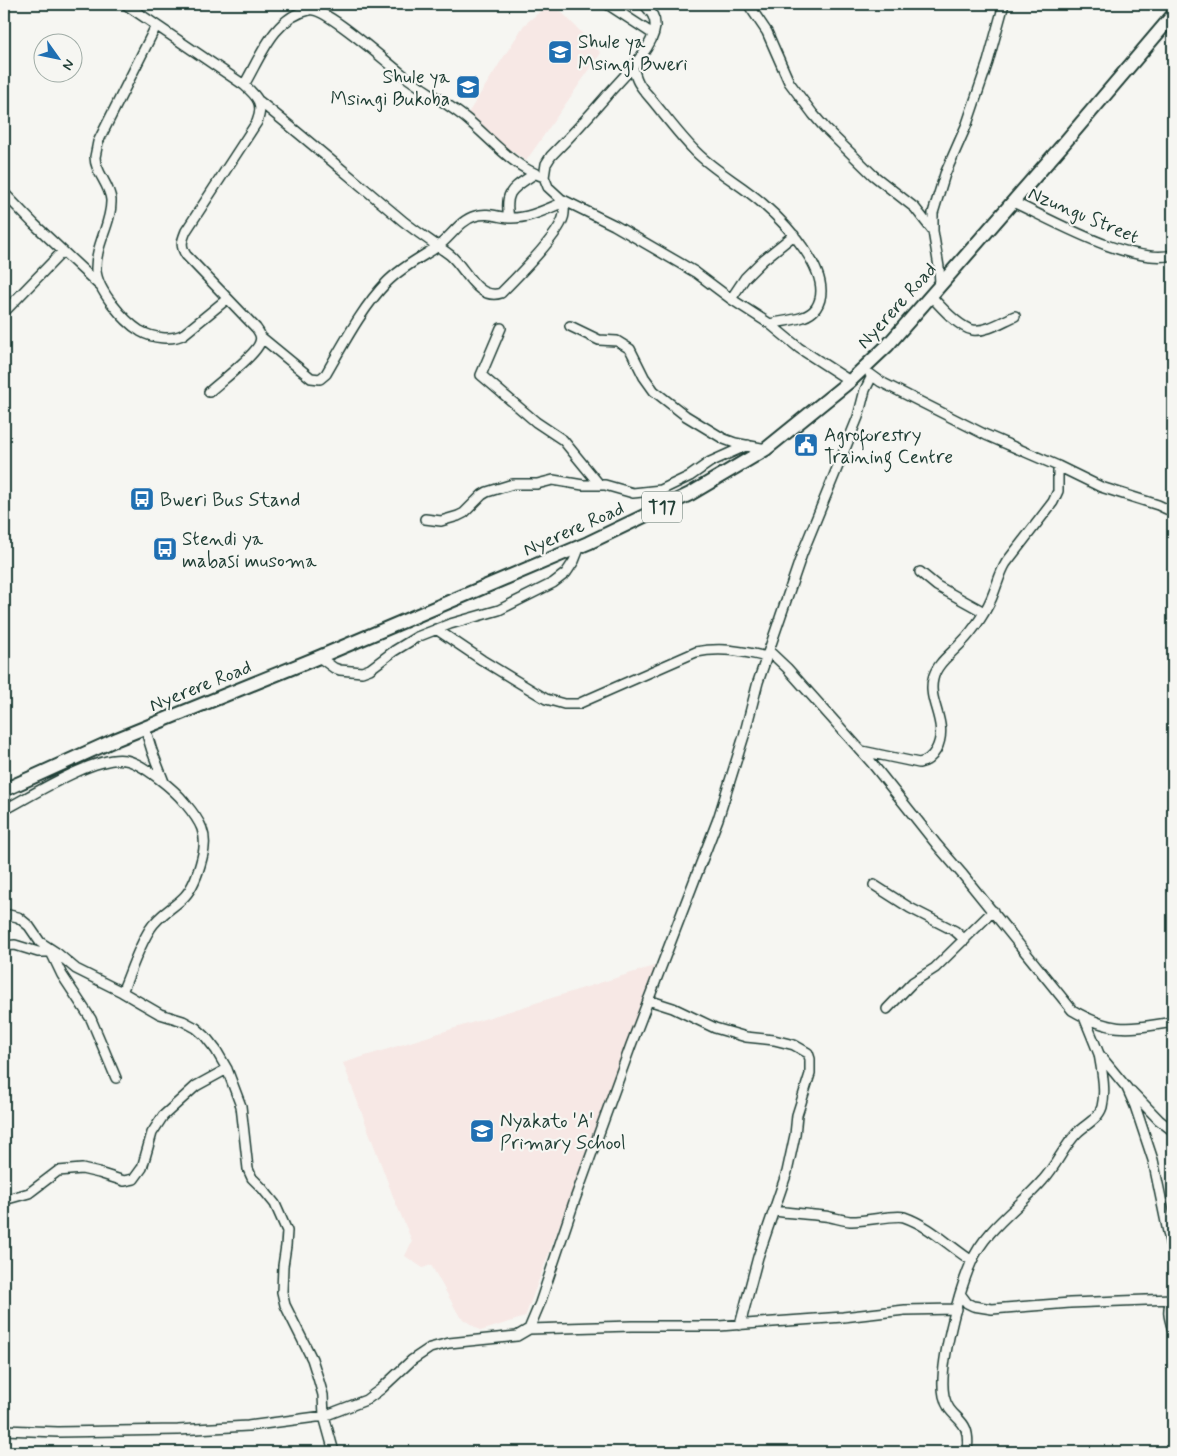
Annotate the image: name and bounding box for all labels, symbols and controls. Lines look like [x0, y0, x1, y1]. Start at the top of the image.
place label: Shule ya Msingi Bweri [578, 30, 687, 78]
north arrow [32, 32, 82, 82]
school or university icon: Shule ya Msingi Bweri [547, 39, 573, 65]
text: N [58, 56, 78, 73]
place label: Shule ya Msingi Bukoba [331, 65, 451, 113]
school or university icon: Shule ya Msingi Bukoba [455, 74, 481, 100]
street label: Nzungu Street [1024, 181, 1143, 251]
street label: Nyerere Road [852, 258, 943, 355]
place label: Agroforestry Training Centre [824, 423, 953, 473]
public building icon: Agroforestry Training Centre [793, 432, 819, 458]
bus stop icon: Bweri Bus Stand [129, 486, 155, 512]
place label: Bweri Bus Stand [160, 488, 300, 513]
road number: T17 [642, 492, 682, 522]
street label: Nyerere Road [519, 496, 628, 563]
place label: Stendi ya mabasi musoma [182, 527, 317, 574]
bus stop icon: Stendi ya mabasi musoma [152, 536, 178, 562]
street label: Nyerere Road [146, 655, 255, 718]
place label: Nyakato 'A' Primary School [500, 1109, 626, 1156]
school or university icon: Nyakato 'A' Primary School [469, 1118, 495, 1144]

